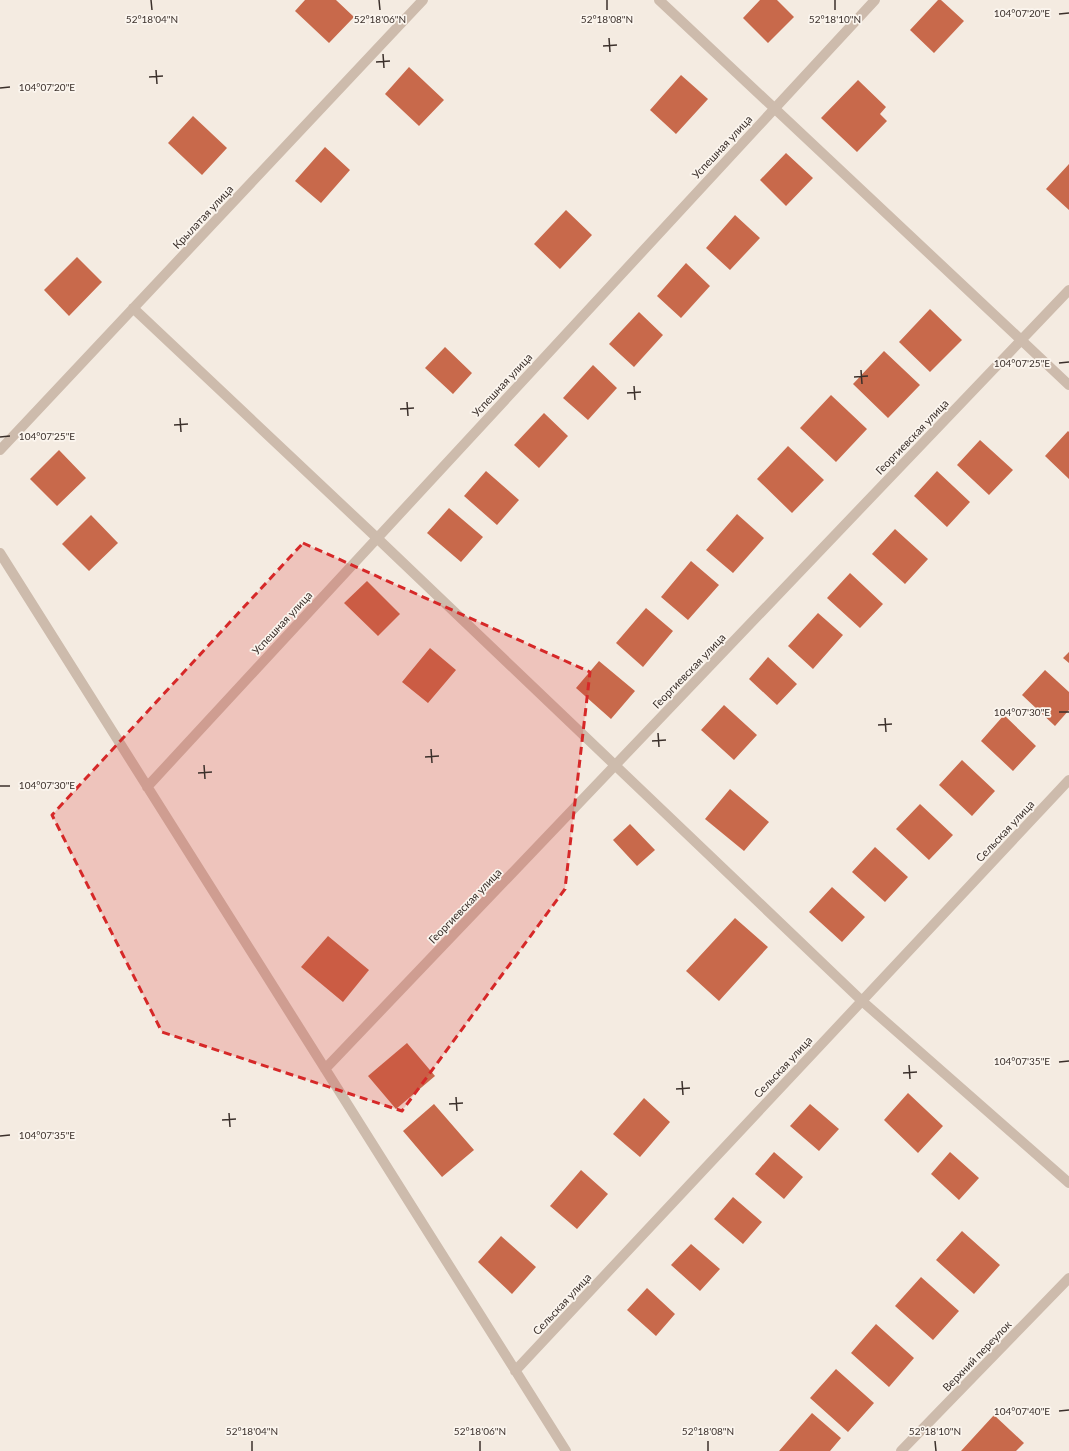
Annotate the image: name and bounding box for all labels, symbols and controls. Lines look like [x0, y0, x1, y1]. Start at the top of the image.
text: 104°07'20"E [994, 7, 1050, 19]
text: 52°18'04"N [126, 13, 178, 25]
text: 52°18'06"N [354, 13, 406, 25]
text: 52°18'08"N [581, 13, 633, 25]
text: 52°18'10"N [809, 13, 861, 25]
text: 104°07'20"E [19, 81, 75, 93]
street label: Успешная улица [689, 112, 754, 181]
street label: Крылатая улица [170, 182, 235, 251]
street label: Успешная улица [469, 350, 534, 419]
text: 104°07'25"E [994, 357, 1050, 369]
street label: Георгиевская улица [873, 397, 951, 477]
text: 104°07'25"E [19, 430, 75, 442]
street label: Успешная улица [249, 588, 314, 657]
street label: Георгиевская улица [650, 631, 728, 711]
text: 104°07'30"E [994, 706, 1050, 718]
text: 104°07'30"E [19, 779, 75, 791]
street label: Сельская улица [973, 797, 1036, 864]
street label: Георгиевская улица [426, 866, 504, 946]
street label: Сельская улица [751, 1033, 814, 1100]
text: 104°07'35"E [994, 1055, 1050, 1067]
text: 104°07'35"E [19, 1129, 75, 1141]
street label: Сельская улица [530, 1270, 593, 1337]
street label: Верхний переулок [940, 1317, 1014, 1394]
text: 104°07'40"E [994, 1405, 1050, 1417]
text: 52°18'04"N [226, 1425, 278, 1437]
text: 52°18'06"N [454, 1425, 506, 1437]
text: 52°18'08"N [682, 1425, 734, 1437]
text: 52°18'10"N [909, 1425, 961, 1437]

